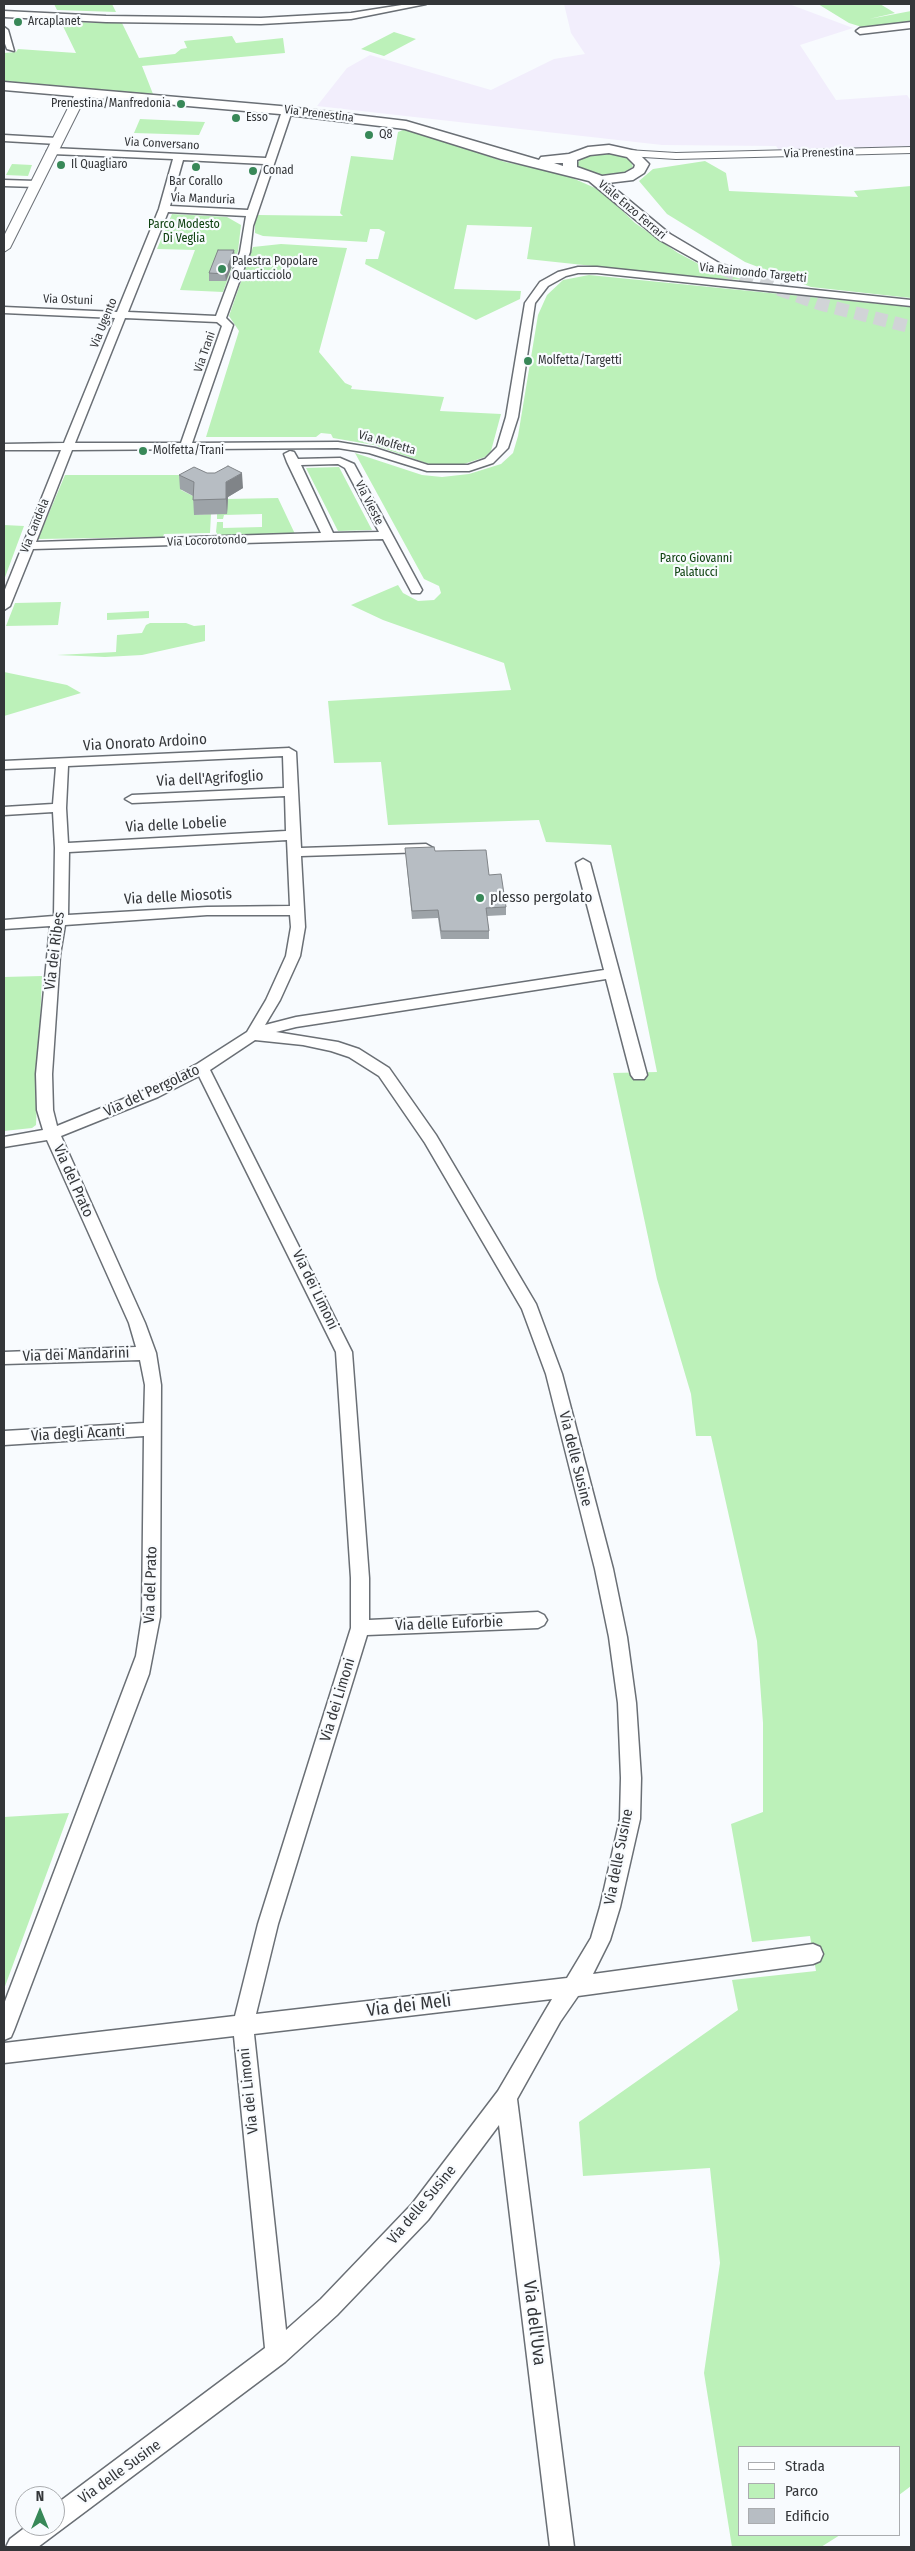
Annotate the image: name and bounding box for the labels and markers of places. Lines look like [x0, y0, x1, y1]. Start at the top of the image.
place label: Arcaplanet [28, 15, 81, 29]
marker: Arcaplanet [12, 16, 24, 28]
place label: Prenestina/Manfredonia [51, 97, 171, 111]
marker: Prenestina/Manfredonia [175, 98, 187, 110]
place label: Esso [246, 111, 268, 125]
marker: Esso [230, 112, 242, 124]
place label: Q8 [379, 128, 393, 142]
marker: Q8 [363, 129, 375, 141]
place label: Il Quagliaro [71, 158, 128, 172]
marker: Il Quagliaro [55, 159, 67, 171]
marker: Bar Corallo [190, 161, 202, 173]
place label: Conad [263, 164, 294, 178]
marker: Conad [247, 165, 259, 177]
place label: Bar Corallo [169, 175, 223, 189]
place label: Palestra Popolare Quarticciolo [232, 255, 318, 283]
marker: Palestra Popolare Quarticciolo [216, 263, 228, 275]
place label: Molfetta/Targetti [538, 354, 622, 368]
marker: Molfetta/Targetti [522, 355, 534, 367]
place label: Molfetta/Trani [153, 444, 224, 458]
marker: Molfetta/Trani [137, 445, 149, 457]
place label: plesso pergolato [490, 889, 592, 907]
marker: plesso pergolato [474, 892, 486, 904]

